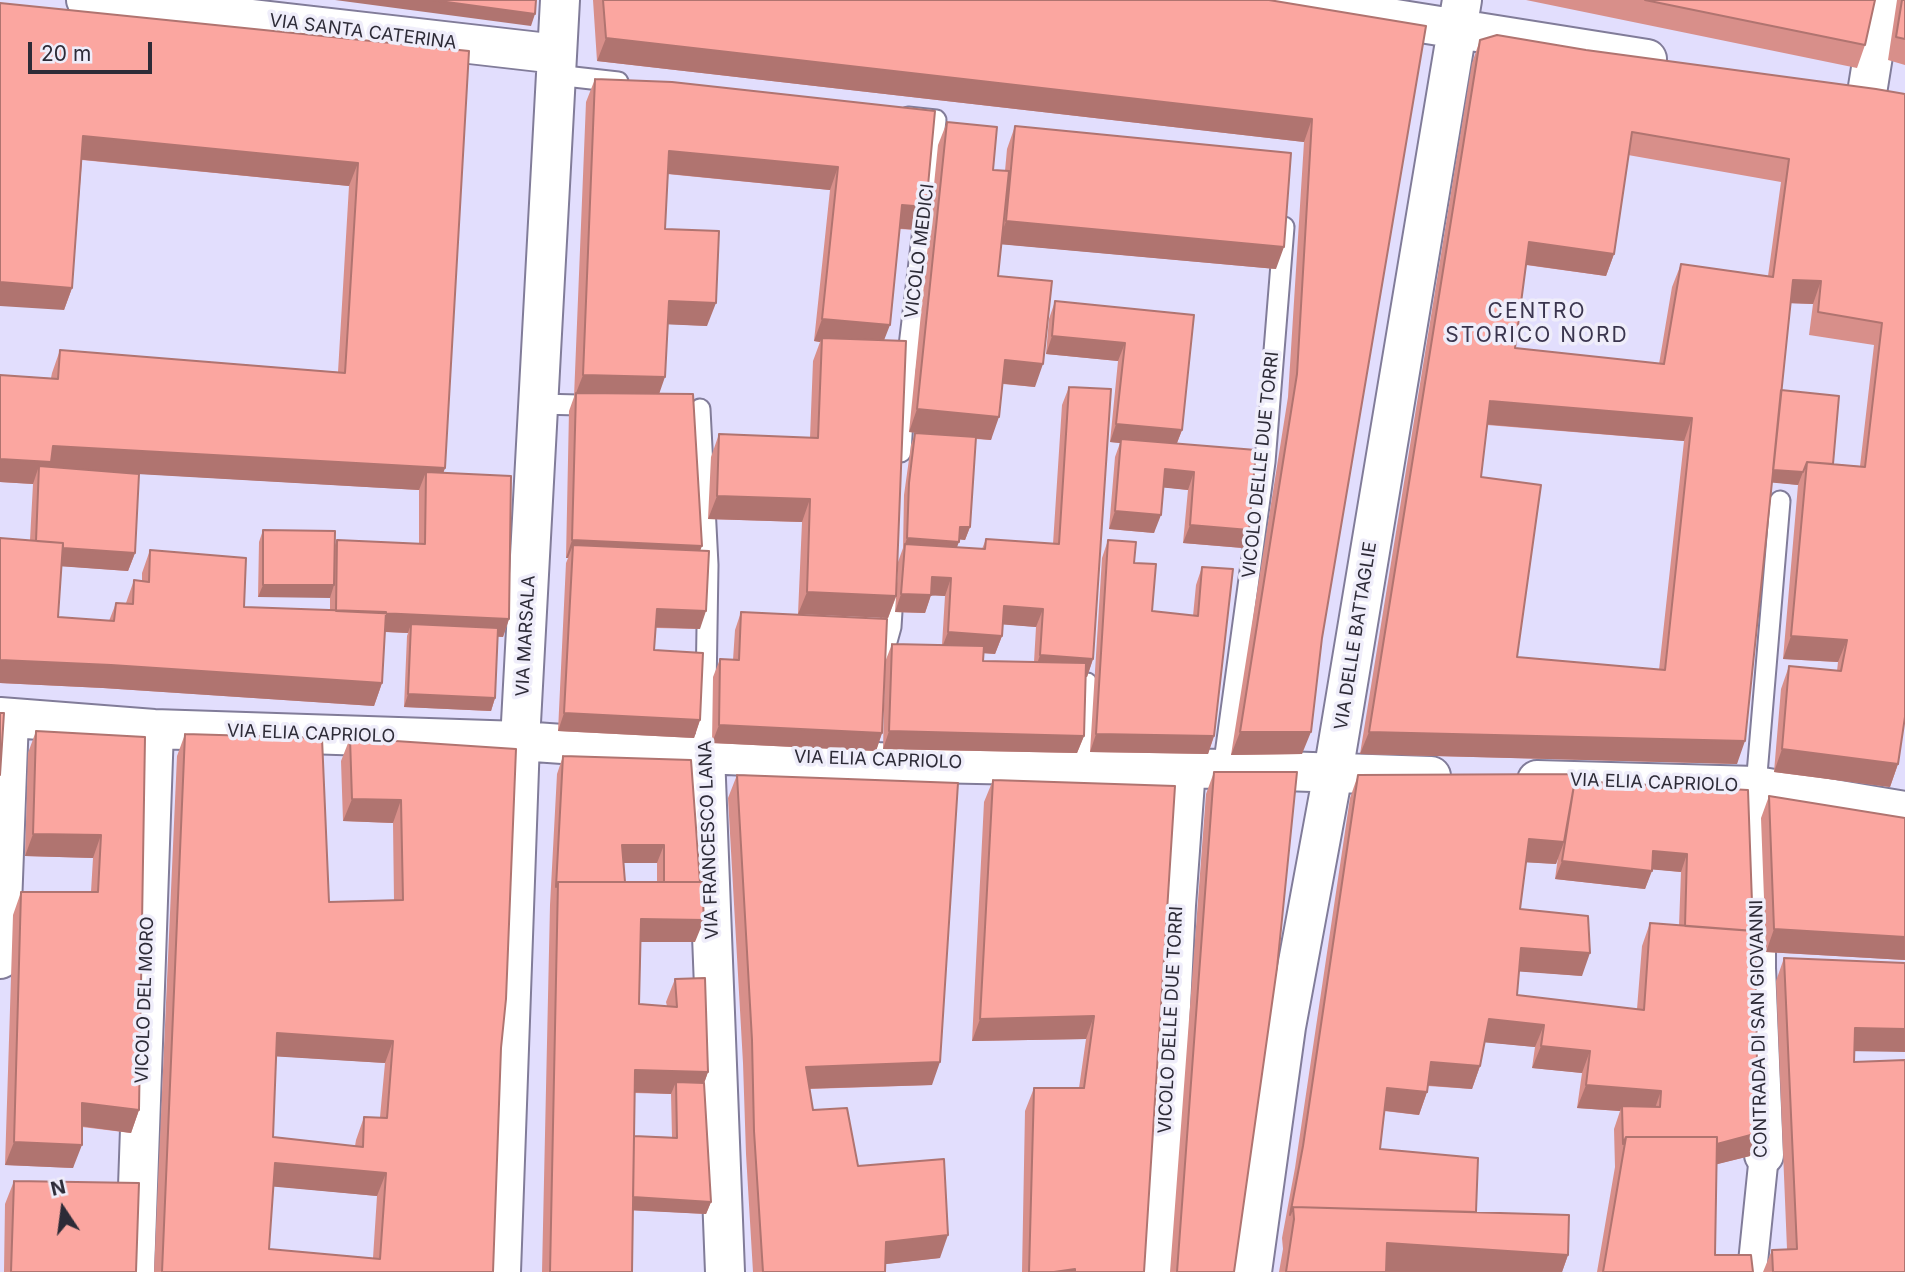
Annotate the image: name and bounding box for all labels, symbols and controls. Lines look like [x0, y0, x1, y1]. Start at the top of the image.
street label: VIA SANTA CATERINA [268, 10, 458, 54]
scale bar [32, 28, 156, 72]
text: 20 m [41, 41, 91, 66]
street label: VICOLO MEDICI [901, 182, 939, 320]
district label: CENTRO STORICO NORD [1447, 299, 1627, 349]
street label: VICOLO DELLE DUE TORRI [1238, 351, 1284, 579]
street label: VIA DELLE BATTAGLIE [1330, 540, 1382, 732]
street label: VIA MARSALA [512, 575, 540, 697]
street label: VIA ELIA CAPRIOLO [226, 720, 396, 748]
street label: VIA FRANCESCO LANA [695, 740, 723, 940]
street label: VIA ELIA CAPRIOLO [793, 746, 963, 774]
street label: VIA ELIA CAPRIOLO [1569, 769, 1739, 797]
street label: CONTRADA DI SAN GIOVANNI [1746, 900, 1772, 1158]
street label: VICOLO DELLE DUE TORRI [1154, 906, 1188, 1134]
street label: VICOLO DEL MORO [131, 916, 159, 1084]
north arrow [28, 1174, 98, 1244]
text: N [49, 1175, 68, 1201]

